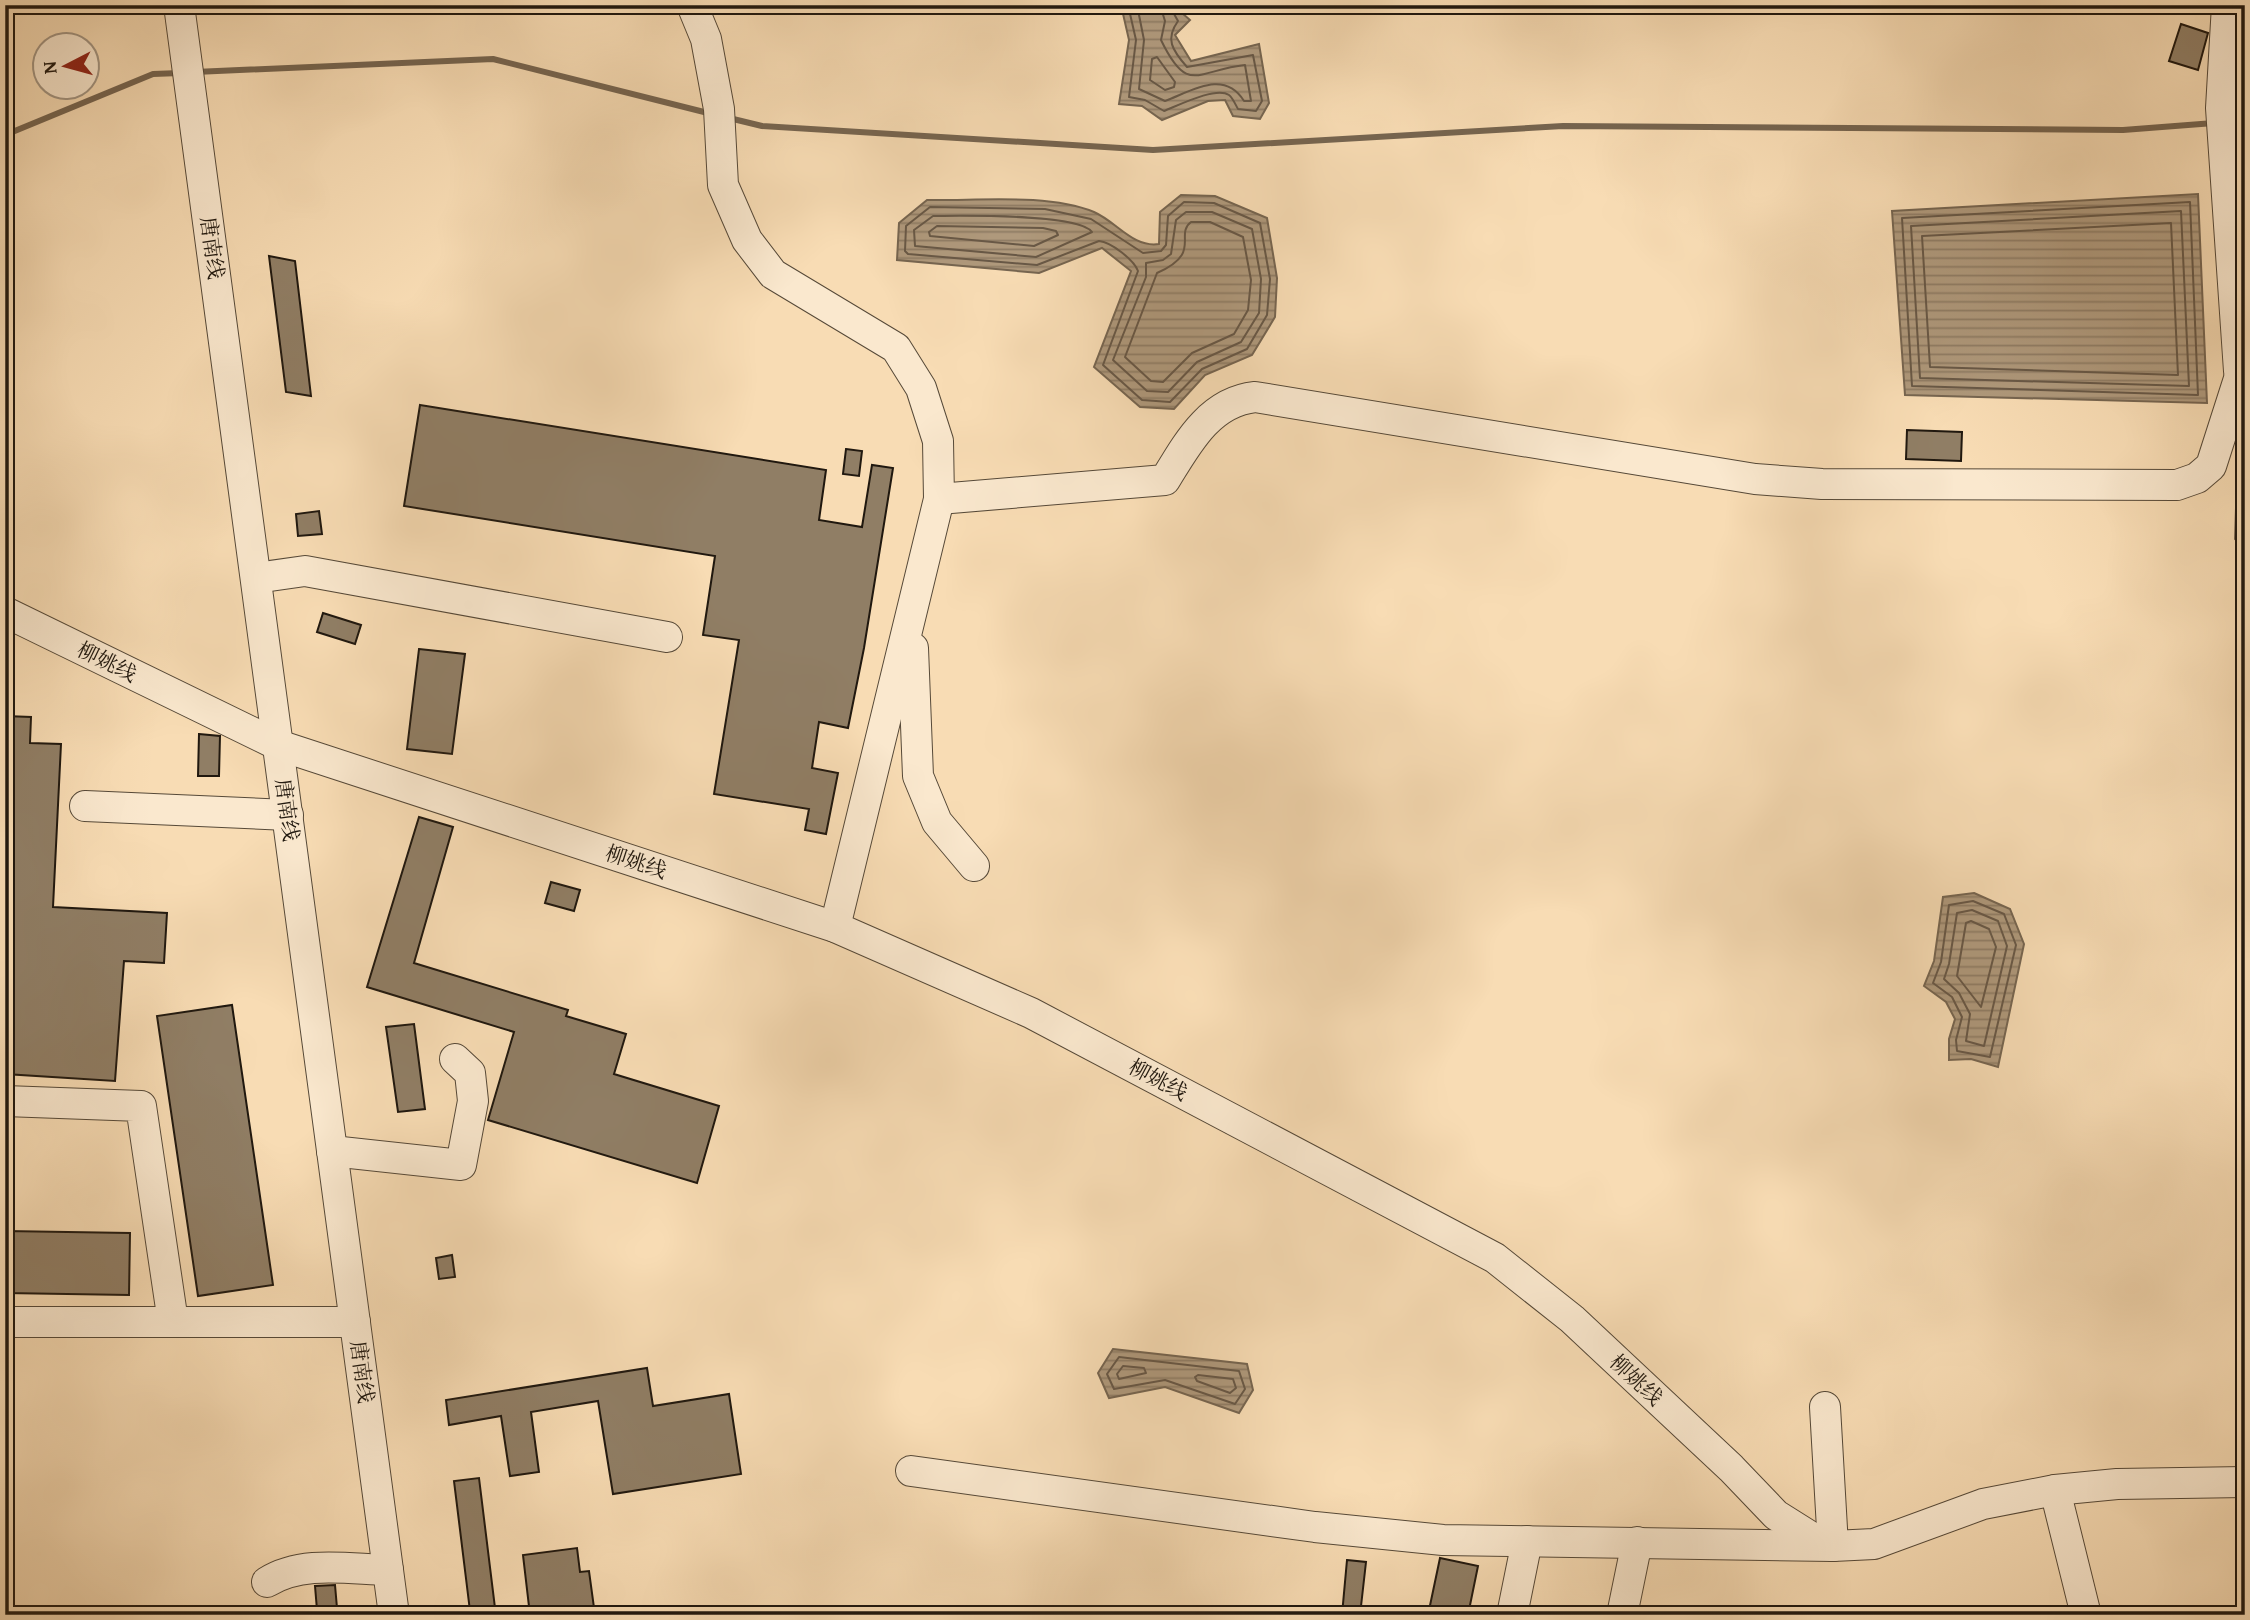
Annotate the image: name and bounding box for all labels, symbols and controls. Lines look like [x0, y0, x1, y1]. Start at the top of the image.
north arrow [32, 32, 102, 102]
text: N [34, 60, 64, 76]
street label: 唐南线 [193, 215, 232, 281]
street label: 柳姚线 [72, 634, 142, 689]
street label: 唐南线 [268, 777, 307, 843]
street label: 柳姚线 [601, 837, 671, 886]
street label: 柳姚线 [1123, 1051, 1193, 1108]
street label: 唐南线 [343, 1339, 382, 1405]
street label: 柳姚线 [1603, 1347, 1670, 1412]

